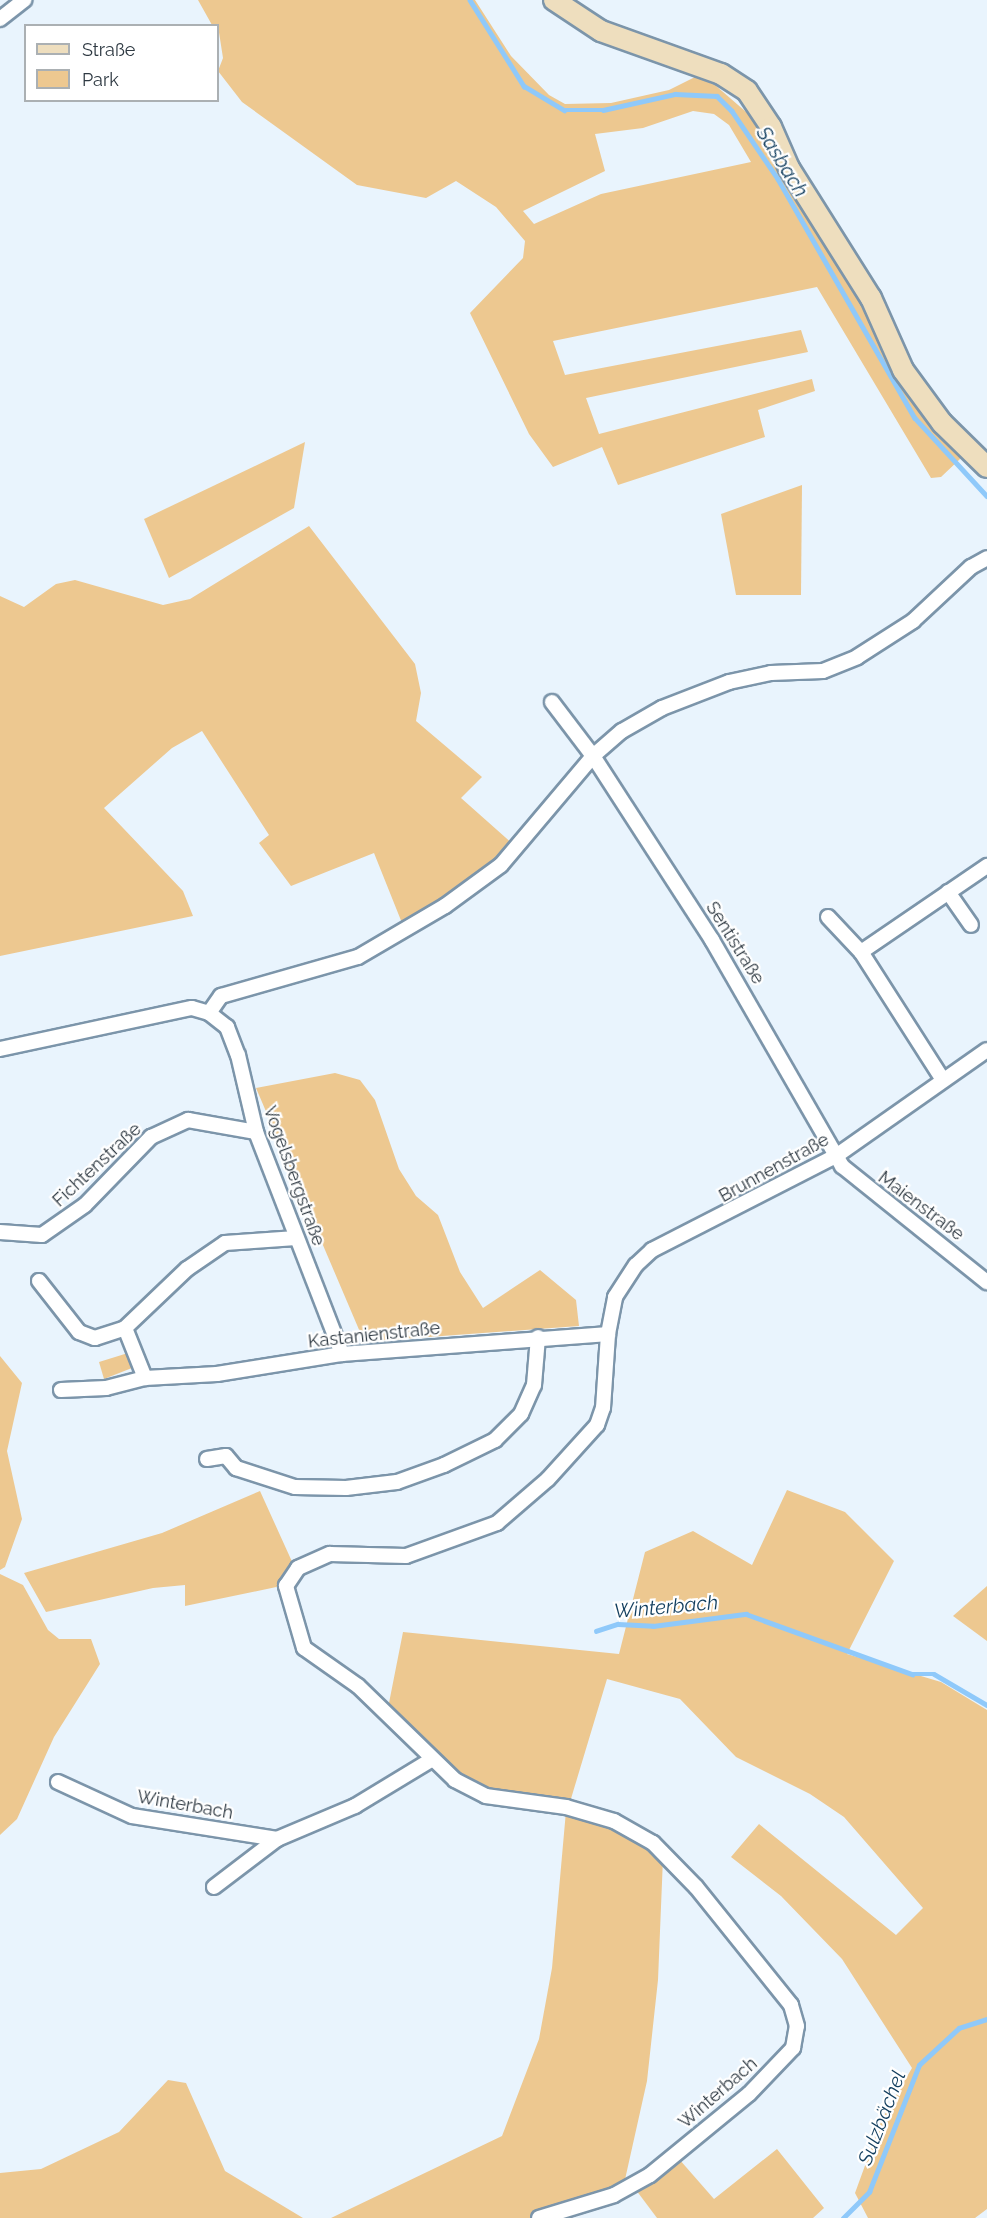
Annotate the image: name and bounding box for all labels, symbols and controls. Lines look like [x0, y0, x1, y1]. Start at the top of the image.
legend [24, 24, 219, 102]
text: Straße [82, 39, 135, 60]
text: Park [82, 69, 119, 90]
water label: Sasbach [751, 122, 813, 202]
street label: Sentistraße [701, 898, 769, 988]
street label: Vogelsbergstraße [259, 1103, 329, 1249]
street label: Fichtenstraße [48, 1119, 146, 1211]
street label: Brunnenstraße [715, 1129, 833, 1207]
street label: Maienstraße [874, 1167, 968, 1245]
street label: Kastanienstraße [307, 1317, 441, 1353]
water label: Winterbach [613, 1590, 719, 1624]
street label: Winterbach [135, 1786, 235, 1824]
street label: Winterbach [674, 2053, 762, 2133]
water label: Sulzbächel [853, 2067, 911, 2169]

